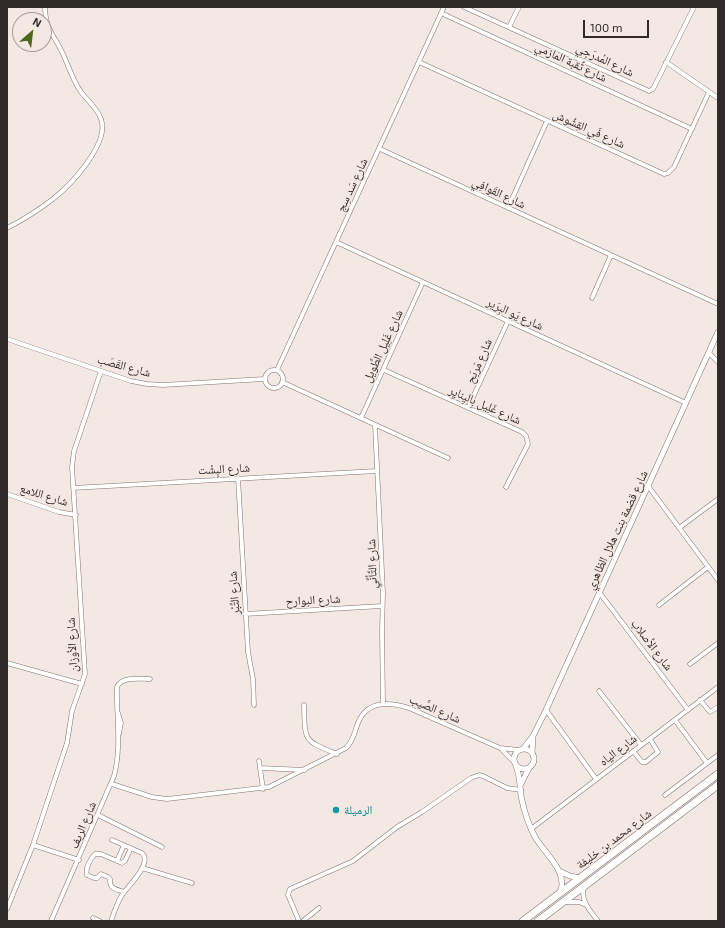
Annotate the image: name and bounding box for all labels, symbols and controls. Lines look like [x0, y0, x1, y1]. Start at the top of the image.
north arrow [12, 12, 52, 52]
scale bar [585, 12, 651, 38]
text: N [31, 14, 44, 29]
text: 100 m [590, 20, 622, 34]
street label: شارع ثُقبة المازمي [533, 39, 609, 85]
street label: شارع المُدرَجِي [574, 40, 636, 80]
street label: شارع فَي القِشُوش [551, 107, 627, 151]
street label: شارع سَد سِج [333, 156, 371, 214]
street label: شارع القَوافِي [470, 174, 528, 212]
street label: شارع يَو البِرَير [484, 295, 546, 333]
street label: شارع غَلِيل الطَّويل [360, 307, 406, 385]
street label: شارع مَربَح [463, 337, 495, 385]
street label: شارع القَصَب [96, 352, 152, 380]
street label: شارع غَلِيل بِاليِنايِر [447, 383, 523, 427]
street label: شارع البِشْت [198, 460, 250, 478]
street label: شارع قضمة بنت هلال الظاهري [583, 468, 651, 592]
street label: شارع اللامع [18, 481, 70, 509]
street label: شارع التَّأنِّي [364, 539, 380, 589]
street label: شارع التِّبْر [225, 571, 243, 615]
street label: شارع البوارح [285, 591, 341, 609]
street label: شارع الأصلاب [628, 616, 676, 674]
street label: شارع الأوزان [63, 617, 81, 673]
street label: شارع الصَّيب [407, 692, 463, 726]
street label: شارع الياه [596, 731, 640, 769]
street label: شارع الريف [67, 799, 99, 851]
place label: الرميلة [344, 803, 372, 817]
marker: الرميلة [331, 805, 341, 815]
street label: شارع محمد بن خليفة [574, 806, 654, 872]

